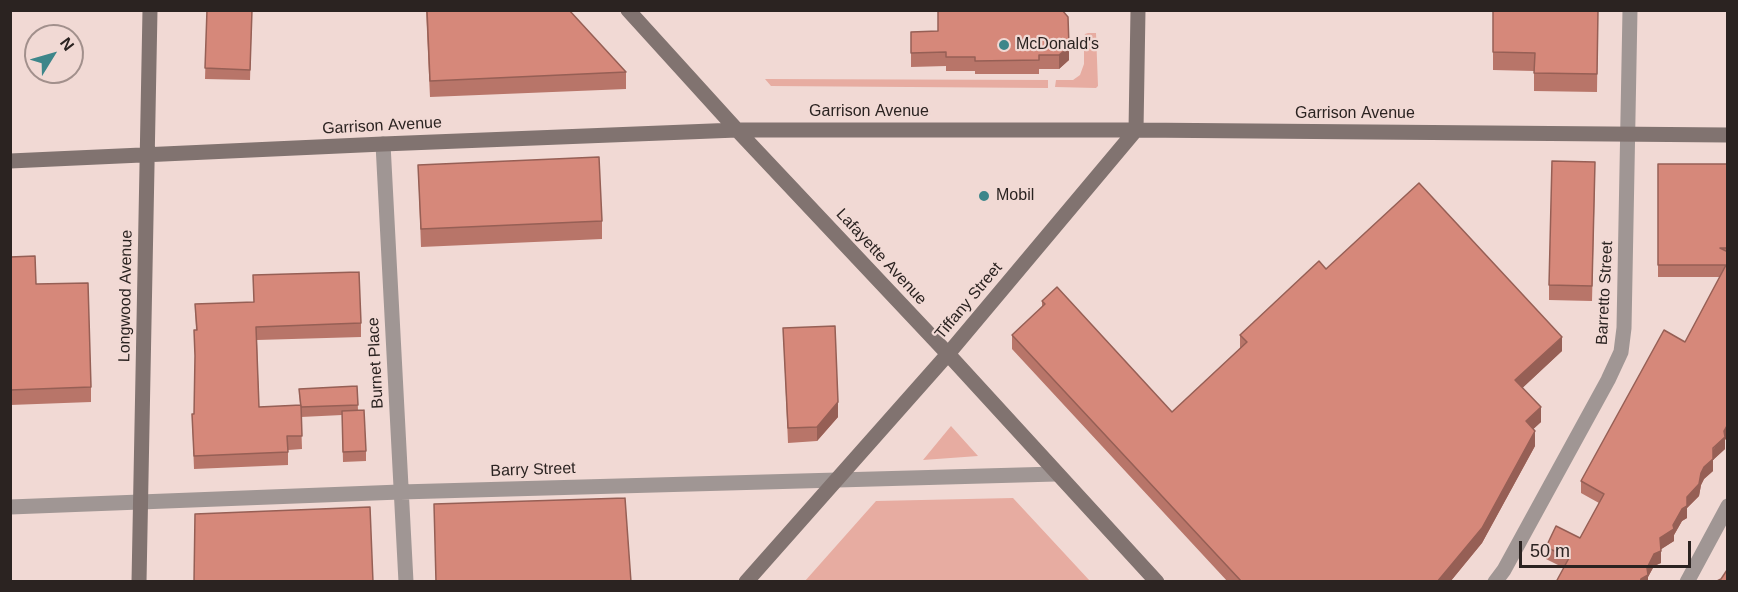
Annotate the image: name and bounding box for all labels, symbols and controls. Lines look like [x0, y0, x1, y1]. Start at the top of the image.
north arrow [24, 24, 84, 84]
text: N [57, 34, 77, 54]
place label: McDonald's [1016, 35, 1099, 55]
marker: McDonald's [997, 38, 1011, 52]
street label: Garrison Avenue [809, 102, 929, 122]
street label: Garrison Avenue [1295, 104, 1415, 124]
street label: Garrison Avenue [322, 113, 442, 139]
place label: Mobil [996, 186, 1034, 206]
marker: Mobil [977, 189, 991, 203]
street label: Lafayette Avenue [832, 205, 930, 309]
street label: Longwood Avenue [115, 230, 137, 362]
street label: Barretto Street [1593, 241, 1617, 345]
street label: Tiffany Street [931, 259, 1007, 343]
street label: Burnet Place [364, 317, 388, 409]
street label: Barry Street [490, 459, 576, 481]
scale bar [1522, 529, 1694, 567]
text: 50 m [1530, 541, 1570, 561]

